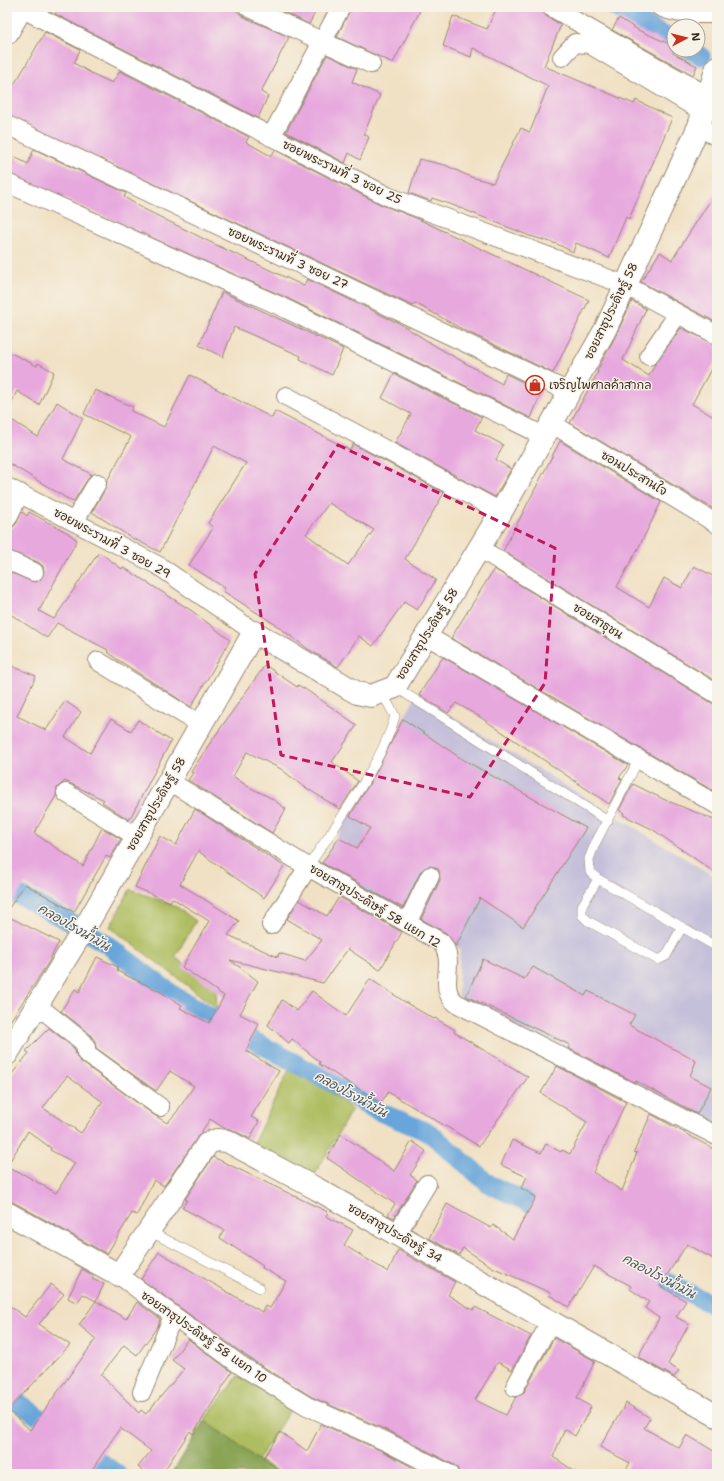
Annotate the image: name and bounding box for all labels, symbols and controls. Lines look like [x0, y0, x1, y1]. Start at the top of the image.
north arrow [666, 18, 706, 58]
text: N [687, 32, 703, 42]
street label: ซอยพระรามที่ 3 ซอย 25 [280, 133, 406, 208]
street label: ซอยพระรามที่ 3 ซอย 27 [225, 220, 352, 293]
street label: ซอยสาธุประดิษฐ์ 58 [581, 260, 642, 363]
shop icon: เจริญไพศาลค้าสากล [524, 374, 546, 396]
place label: เจริญไพศาลค้าสากล [549, 377, 651, 393]
street label: ซอนประสานใจ [598, 447, 670, 499]
street label: ซอยพระรามที่ 3 ซอย 29 [51, 502, 175, 582]
street label: ซอยสาธุประดิษฐ์ 58 [392, 585, 463, 684]
street label: ซอยสาธุชน [569, 599, 626, 644]
street label: ซอยสาธุประดิษฐ์ 58 [123, 754, 190, 854]
street label: ซอยสาธุประดิษฐ์ 58 แยก 12 [306, 860, 444, 952]
water label: คลองโรงน้ำมัน [35, 896, 116, 955]
water label: คลองโรงน้ำมัน [312, 1064, 393, 1122]
street label: ซอยสาธุประดิษฐ์ 34 [344, 1199, 445, 1268]
water label: คลองโรงน้ำมัน [620, 1246, 702, 1303]
street label: ซอยสาธุประดิษฐ์ 58 แยก 10 [137, 1287, 270, 1388]

